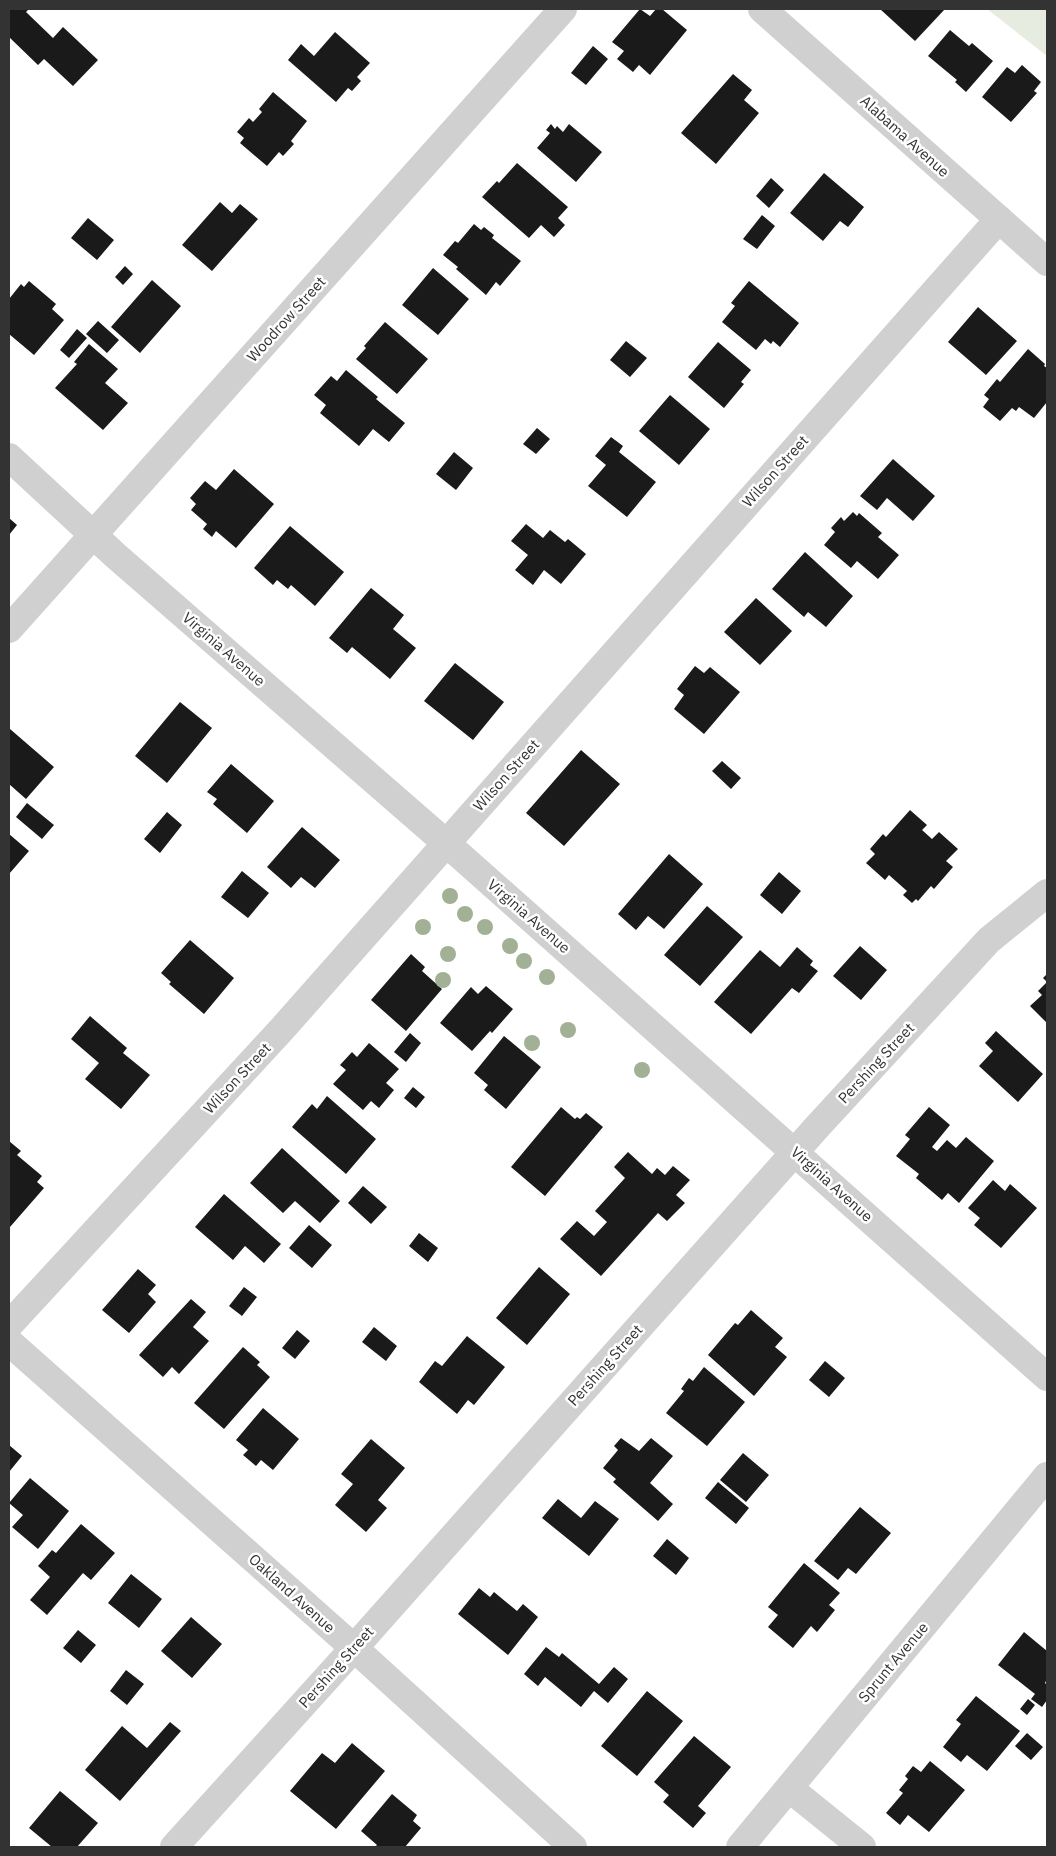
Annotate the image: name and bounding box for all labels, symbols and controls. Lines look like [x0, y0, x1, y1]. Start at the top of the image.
street label: Alabama Avenue [857, 91, 953, 181]
street label: Woodrow Street [243, 272, 329, 366]
street label: Wilson Street [738, 431, 812, 511]
street label: Virginia Avenue [179, 608, 269, 690]
street label: Wilson Street [469, 735, 543, 815]
street label: Virginia Avenue [484, 875, 574, 957]
street label: Pershing Street [834, 1019, 918, 1107]
street label: Wilson Street [199, 1039, 275, 1117]
street label: Virginia Avenue [787, 1142, 877, 1226]
street label: Pershing Street [563, 1320, 647, 1410]
street label: Oakland Avenue [245, 1549, 339, 1637]
street label: Sprunt Avenue [854, 1618, 932, 1706]
street label: Pershing Street [294, 1622, 378, 1712]

